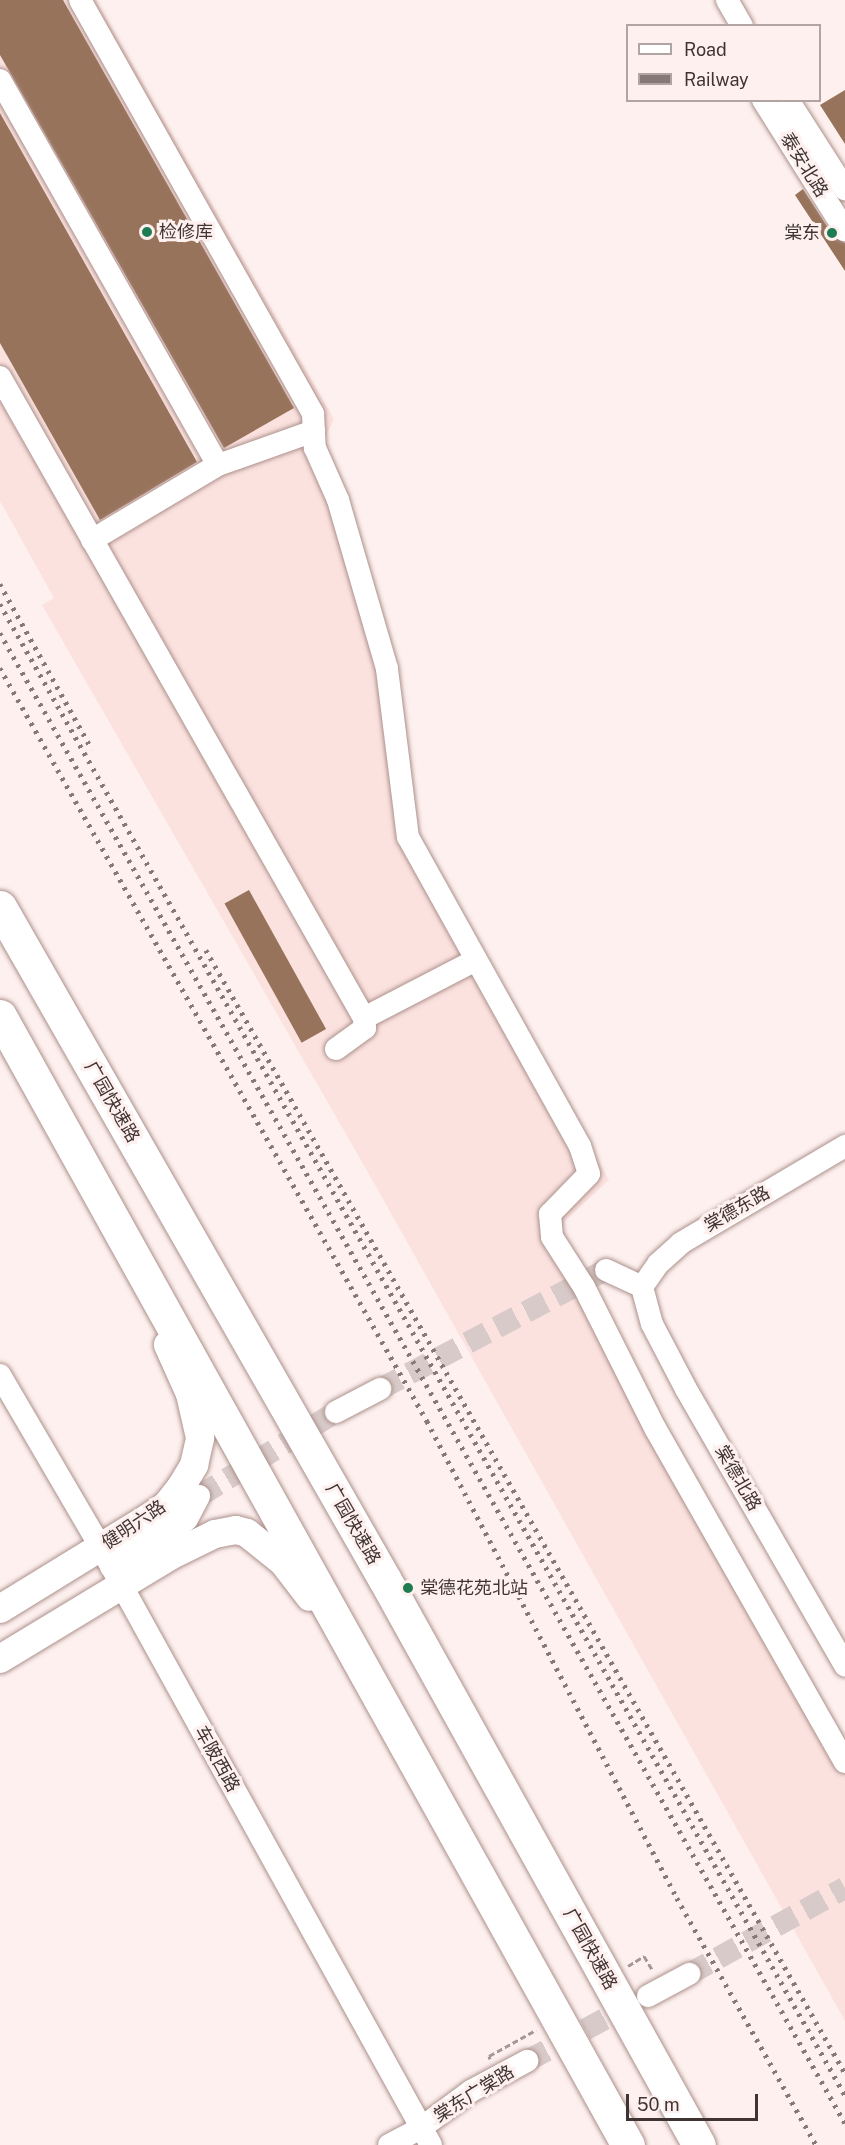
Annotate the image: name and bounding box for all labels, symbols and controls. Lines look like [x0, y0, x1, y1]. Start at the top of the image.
legend [626, 24, 821, 102]
text: Road [684, 39, 727, 60]
text: Railway [684, 69, 749, 90]
street label: 泰安北路 [776, 129, 832, 201]
place label: 检修库 [159, 221, 213, 243]
place label: 棠东 [784, 222, 820, 244]
marker: 检修库 [140, 225, 154, 239]
marker: 棠东 [825, 226, 839, 240]
street label: 广园快速路 [80, 1058, 144, 1146]
street label: 棠德东路 [700, 1182, 774, 1236]
street label: 棠德北路 [711, 1441, 765, 1515]
street label: 广园快速路 [321, 1480, 385, 1568]
street label: 健明六路 [98, 1496, 170, 1554]
place label: 棠德花苑北站 [420, 1577, 528, 1599]
marker: 棠德花苑北站 [401, 1581, 415, 1595]
street label: 车陂西路 [190, 1722, 244, 1796]
street label: 广园快速路 [559, 1904, 621, 1994]
street label: 棠东广棠路 [430, 2061, 518, 2127]
scale bar [629, 2082, 761, 2120]
text: 50 m [637, 2094, 680, 2115]

